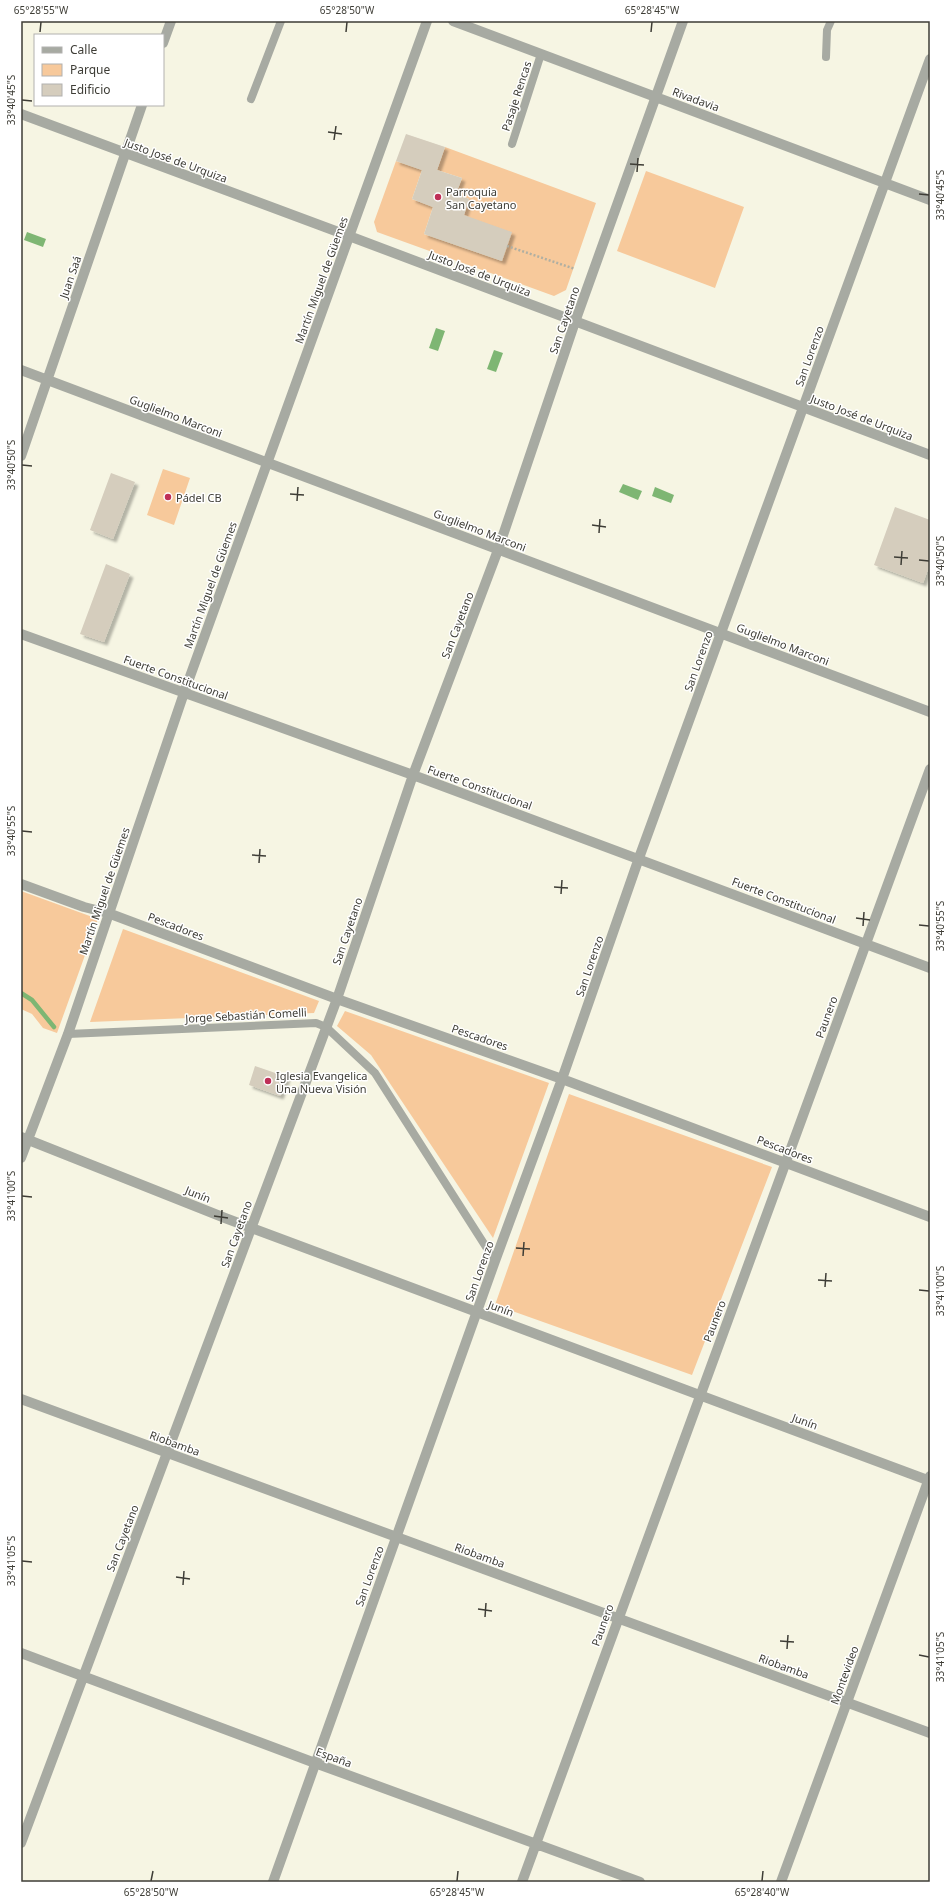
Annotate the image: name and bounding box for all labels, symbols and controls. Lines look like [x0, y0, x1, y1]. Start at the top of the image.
text: 65°28'55"W [14, 3, 69, 17]
text: 65°28'50"W [320, 3, 375, 17]
text: 65°28'45"W [625, 3, 680, 17]
legend [34, 34, 164, 106]
text: Calle [70, 41, 98, 58]
street label: Pasaje Rencas [498, 59, 534, 133]
text: Parque [70, 61, 111, 78]
text: 33°40'45"S [4, 74, 18, 125]
text: Edificio [70, 81, 111, 98]
street label: Rivadavia [670, 84, 722, 114]
street label: Justo José de Urquiza [122, 134, 230, 186]
text: 33°40'45"S [933, 169, 947, 220]
place label: Parroquia San Cayetano [446, 184, 517, 212]
marker: Parroquia San Cayetano [433, 192, 443, 202]
street label: Martín Miguel de Güemes [291, 214, 351, 346]
street label: Justo José de Urquiza [426, 246, 533, 299]
street label: Juan Saá [55, 254, 84, 301]
street label: San Cayetano [545, 284, 583, 356]
street label: San Lorenzo [791, 323, 827, 388]
street label: Justo José de Urquiza [808, 390, 915, 443]
street label: Guglielmo Marconi [128, 391, 224, 441]
text: 33°40'50"S [4, 439, 18, 490]
place label: Pádel CB [176, 490, 222, 505]
marker: Pádel CB [163, 492, 173, 502]
street label: Guglielmo Marconi [432, 505, 528, 555]
street label: Martín Miguel de Güemes [180, 519, 240, 651]
text: 33°40'50"S [933, 535, 947, 586]
street label: San Cayetano [437, 589, 477, 661]
street label: Guglielmo Marconi [735, 619, 831, 669]
street label: San Lorenzo [680, 628, 716, 693]
street label: Fuerte Constitucional [122, 651, 230, 703]
street label: Fuerte Constitucional [426, 761, 534, 813]
text: 33°40'55"S [4, 805, 18, 856]
street label: Martín Miguel de Güemes [75, 825, 133, 957]
street label: Fuerte Constitucional [730, 873, 838, 927]
street label: San Cayetano [328, 895, 366, 967]
text: 33°40'55"S [933, 900, 947, 951]
street label: Pescadores [146, 908, 206, 944]
street label: San Lorenzo [572, 933, 607, 998]
street label: Paunero [811, 994, 841, 1040]
street label: Jorge Sebastián Comelli [184, 1004, 307, 1026]
street label: Pescadores [450, 1020, 510, 1054]
place label: Iglesia Evangelica Una Nueva Visión [276, 1068, 367, 1096]
marker: Iglesia Evangelica Una Nueva Visión [263, 1076, 273, 1086]
street label: Pescadores [755, 1131, 815, 1167]
text: 33°41'00"S [4, 1170, 18, 1221]
street label: Junín [182, 1182, 213, 1206]
street label: San Cayetano [217, 1198, 255, 1270]
street label: San Lorenzo [461, 1238, 497, 1303]
text: 33°41'00"S [933, 1265, 947, 1316]
street label: Junín [485, 1296, 516, 1320]
street label: Paunero [699, 1298, 729, 1344]
street label: Junín [789, 1409, 820, 1433]
street label: Riobamba [148, 1427, 202, 1459]
street label: San Cayetano [102, 1502, 142, 1574]
text: 33°41'05"S [4, 1535, 18, 1586]
street label: Riobamba [453, 1539, 507, 1571]
street label: San Lorenzo [351, 1543, 387, 1608]
street label: Paunero [587, 1602, 617, 1648]
text: 33°41'05"S [933, 1631, 947, 1682]
street label: Montevideo [826, 1643, 862, 1706]
street label: Riobamba [757, 1650, 811, 1682]
street label: España [314, 1744, 354, 1770]
text: 65°28'50"W [124, 1885, 179, 1899]
text: 65°28'45"W [430, 1885, 485, 1899]
text: 65°28'40"W [735, 1885, 790, 1899]

